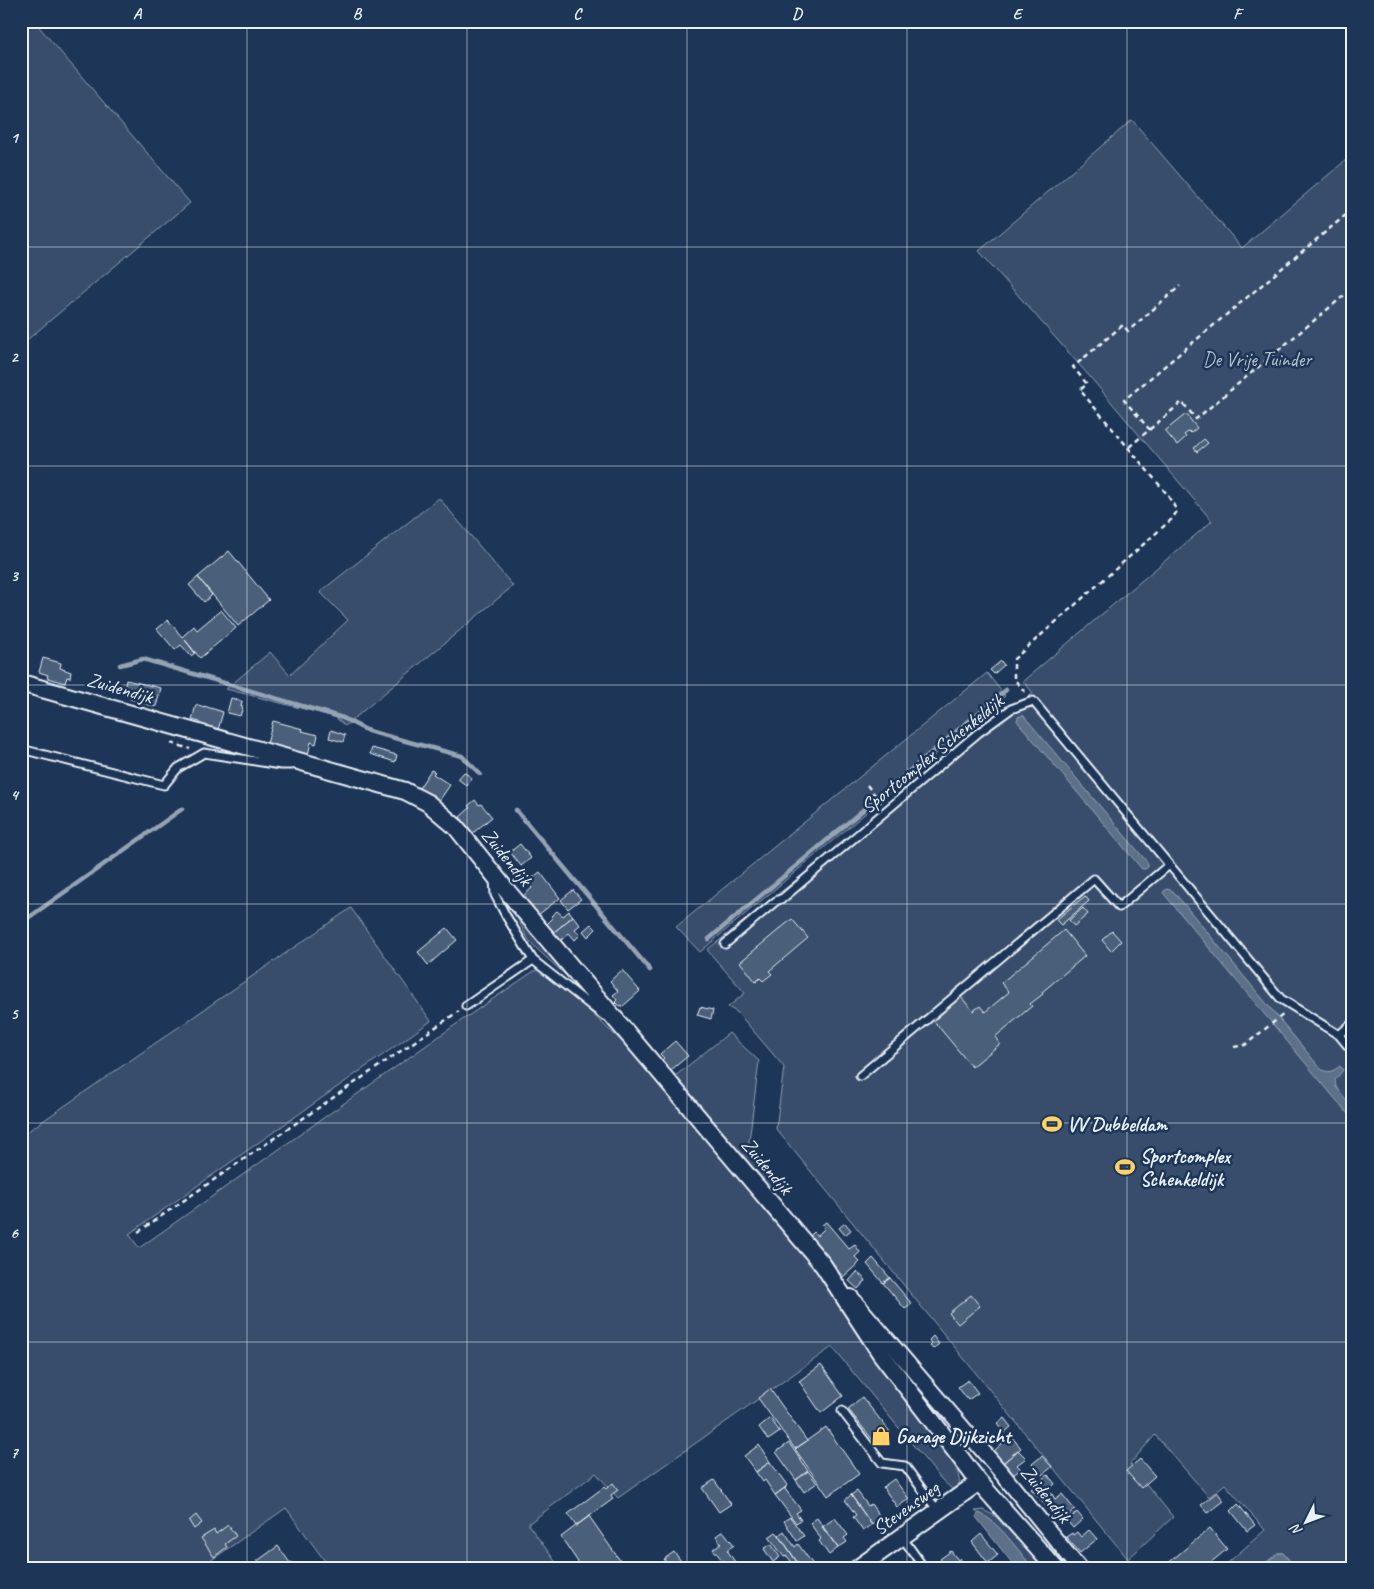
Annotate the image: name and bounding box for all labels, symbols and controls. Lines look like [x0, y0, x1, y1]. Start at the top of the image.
text: A [133, 4, 143, 24]
text: B [353, 4, 363, 24]
text: C [573, 4, 583, 24]
text: D [792, 4, 803, 24]
text: E [1013, 4, 1024, 24]
text: F [1233, 4, 1244, 24]
text: 1 [10, 128, 19, 148]
text: 2 [10, 347, 19, 367]
park label: De Vrije Tuinder [1203, 347, 1313, 372]
text: 3 [10, 566, 19, 586]
street label: Zuidendijk [84, 667, 157, 710]
street label: Sportcomplex Schenkeldijk [856, 688, 1010, 819]
text: 4 [10, 785, 19, 805]
street label: Zuidendijk [476, 823, 539, 892]
text: 5 [11, 1004, 20, 1024]
place label: VV Dubbeldam [1067, 1112, 1169, 1137]
sports icon: VV Dubbeldam [1041, 1113, 1063, 1135]
street label: Zuidendijk [736, 1132, 799, 1201]
place label: Sportcomplex Schenkeldijk [1140, 1144, 1232, 1192]
sports icon: Sportcomplex Schenkeldijk [1114, 1156, 1136, 1178]
text: 6 [10, 1223, 19, 1243]
place label: Garage Dijkzicht [896, 1424, 1013, 1449]
shop icon: Garage Dijkzicht [870, 1425, 892, 1447]
text: 7 [10, 1443, 19, 1463]
street label: Zuidendijk [1015, 1460, 1078, 1529]
street label: Stevensweg [868, 1474, 946, 1540]
north arrow [1282, 1496, 1332, 1546]
text: N [1286, 1520, 1306, 1539]

